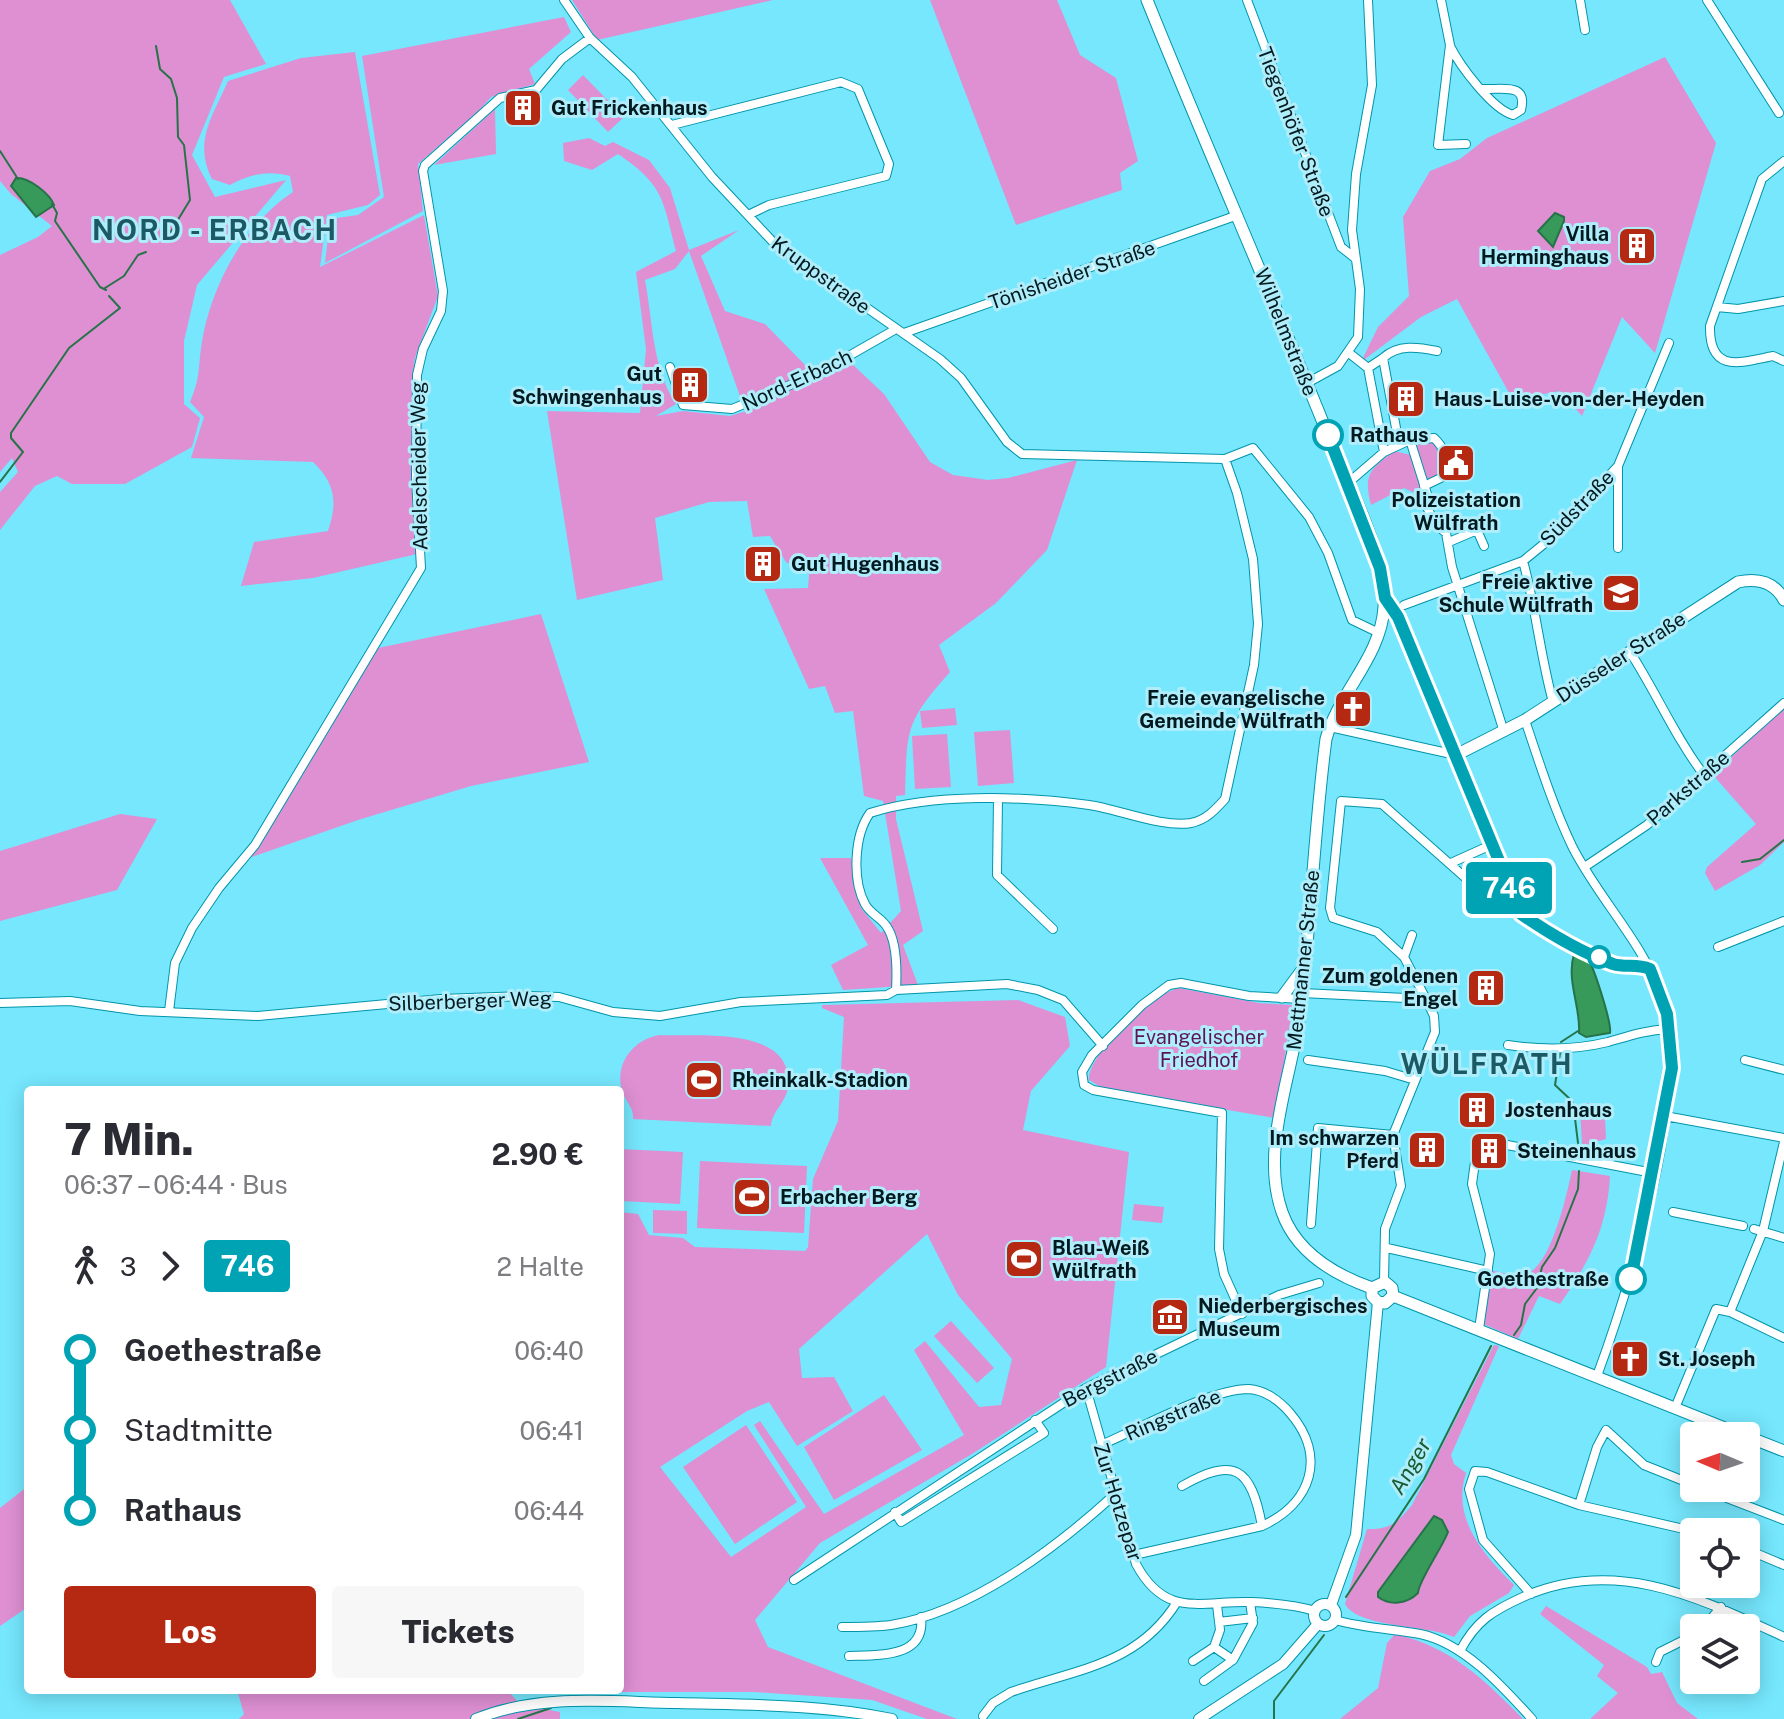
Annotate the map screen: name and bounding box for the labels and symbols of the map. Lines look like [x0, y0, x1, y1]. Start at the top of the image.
street label: Tiegenhöfer Straße [1253, 44, 1339, 220]
building icon: Gut Frickenhaus [502, 87, 544, 129]
place label: Gut Frickenhaus [551, 96, 708, 120]
district label: NORD - ERBACH [92, 213, 338, 246]
place label: Villa Herminghaus [1481, 222, 1609, 269]
building icon: Villa Herminghaus [1616, 225, 1658, 267]
street label: Kruppstraße [767, 231, 875, 319]
street label: Tönisheider Straße [986, 235, 1158, 315]
street label: Wilhelmstraße [1250, 265, 1322, 399]
street label: Nord-Erbach [738, 344, 856, 416]
place label: Gut Schwingenhaus [512, 362, 662, 409]
building icon: Gut Schwingenhaus [669, 364, 711, 406]
building icon: Haus-Luise-von-der-Heyden [1385, 378, 1427, 420]
street label: Adelscheider Weg [406, 381, 432, 551]
place label: Haus-Luise-von-der-Heyden [1434, 387, 1704, 411]
marker: Rathaus [1313, 420, 1343, 450]
place label: Rathaus [1350, 423, 1429, 447]
public building icon: Polizeistation Wülfrath [1435, 442, 1477, 484]
street label: Südstraße [1535, 465, 1619, 551]
place label: Polizeistation Wülfrath [1391, 488, 1521, 535]
building icon: Gut Hugenhaus [742, 543, 784, 585]
place label: Gut Hugenhaus [791, 552, 939, 576]
place label: Freie aktive Schule Wülfrath [1438, 570, 1593, 617]
school or university icon: Freie aktive Schule Wülfrath [1600, 572, 1642, 614]
street label: Düsseler Straße [1552, 606, 1690, 708]
place label: Freie evangelische Gemeinde Wülfrath [1139, 686, 1325, 733]
church icon: Freie evangelische Gemeinde Wülfrath [1332, 688, 1374, 730]
street label: Parkstraße [1642, 746, 1734, 830]
line badge: 746 [1463, 862, 1555, 914]
street label: Mettmanner Straße [1282, 869, 1324, 1051]
unlabelled marker [1588, 946, 1610, 968]
place label: Zum goldenen Engel [1322, 964, 1458, 1011]
building icon: Zum goldenen Engel [1465, 967, 1507, 1009]
street label: Silberberger Weg [388, 986, 552, 1016]
park label: Evangelischer Friedhof [1134, 1025, 1264, 1072]
district label: WÜLFRATH [1400, 1047, 1574, 1080]
sports icon: Rheinkalk-Stadion [683, 1059, 725, 1101]
place label: Rheinkalk-Stadion [732, 1068, 908, 1092]
building icon: Jostenhaus [1456, 1089, 1498, 1131]
place label: Jostenhaus [1505, 1098, 1612, 1122]
place label: Im schwarzen Pferd [1269, 1126, 1399, 1173]
building icon: Im schwarzen Pferd [1406, 1129, 1448, 1171]
building icon: Steinenhaus [1468, 1130, 1510, 1172]
place label: Steinenhaus [1517, 1139, 1636, 1163]
sports icon: Erbacher Berg [731, 1176, 773, 1218]
place label: Erbacher Berg [780, 1185, 918, 1209]
place label: Blau-Weiß Wülfrath [1052, 1236, 1150, 1283]
sports icon: Blau-Weiß Wülfrath [1003, 1238, 1045, 1280]
marker: Goethestraße [1616, 1264, 1646, 1294]
place label: Goethestraße [1477, 1267, 1609, 1291]
place label: Niederbergisches Museum [1198, 1294, 1367, 1341]
museum icon: Niederbergisches Museum [1149, 1296, 1191, 1338]
church icon: St. Joseph [1609, 1338, 1651, 1380]
street label: Bergstraße [1058, 1344, 1162, 1412]
place label: St. Joseph [1658, 1347, 1755, 1371]
street label: Ringstraße [1122, 1384, 1224, 1446]
north arrow [1680, 1422, 1760, 1502]
water label: Anger [1384, 1433, 1437, 1499]
street label: Zur Hotzepar [1089, 1440, 1147, 1564]

